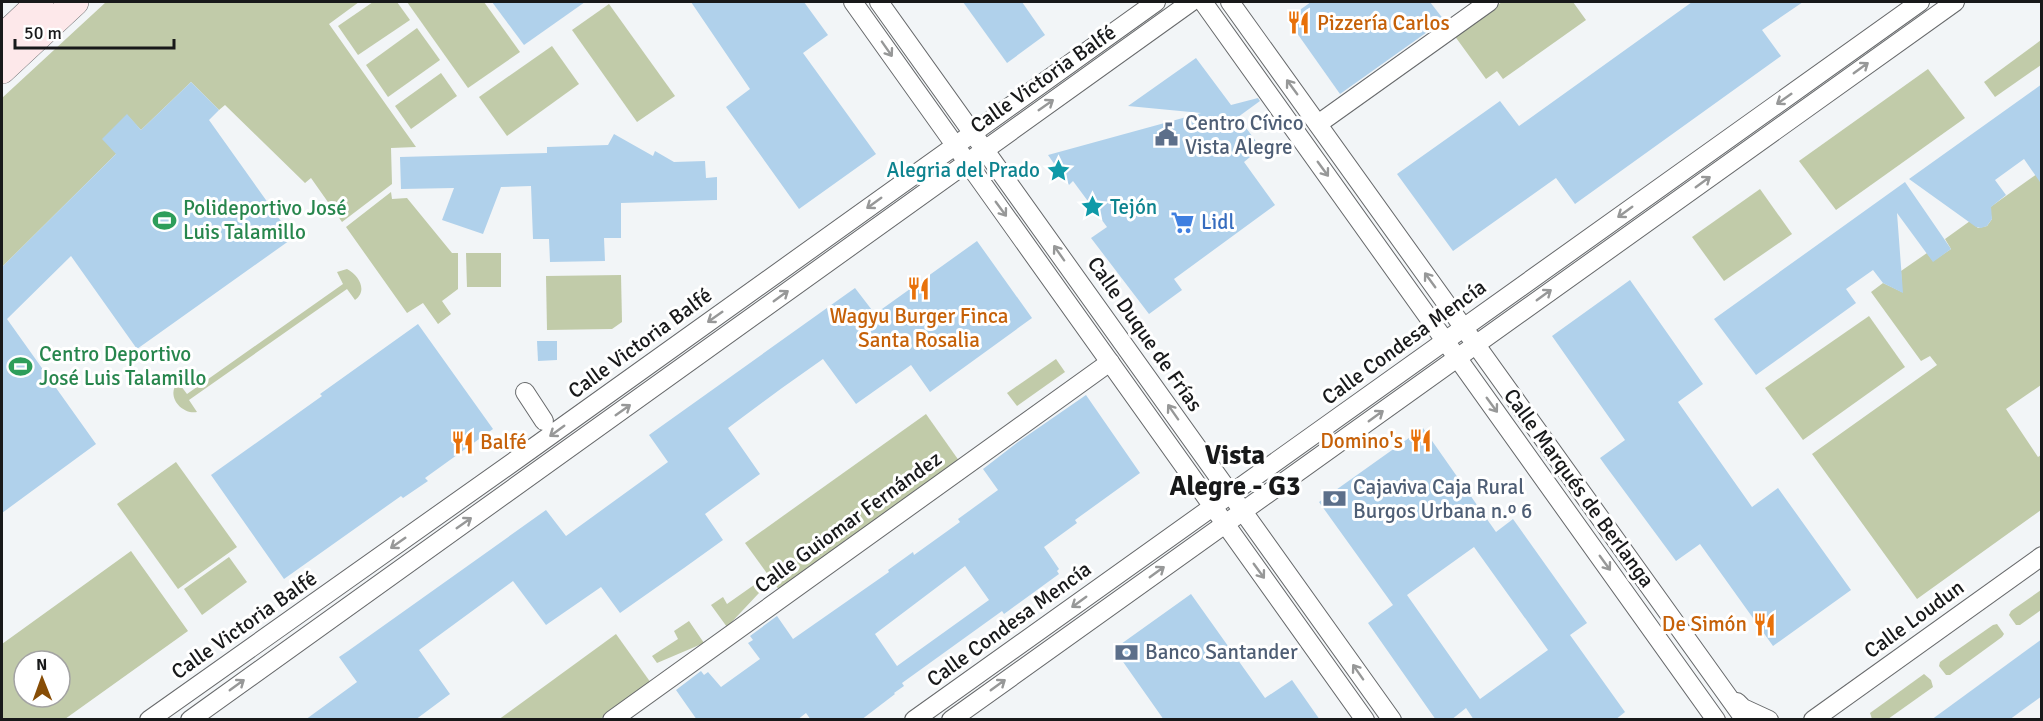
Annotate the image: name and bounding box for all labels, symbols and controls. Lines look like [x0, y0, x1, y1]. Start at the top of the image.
restaurant icon: Pizzería Carlos [1286, 10, 1312, 36]
place label: Pizzería Carlos [1317, 10, 1450, 36]
scale bar [15, 12, 174, 50]
street label: Calle Victoria Balfé [965, 19, 1121, 139]
text: 50 m [24, 22, 62, 44]
one-way arrow [880, 41, 893, 57]
one-way arrow [1853, 62, 1869, 74]
one-way arrow [1286, 79, 1298, 96]
one-way arrow [1776, 93, 1792, 105]
one-way arrow [1038, 99, 1054, 111]
place label: Centro Cívico Vista Alegre [1185, 110, 1304, 160]
public building icon: Centro Cívico Vista Alegre [1154, 122, 1180, 148]
place label: Alegria del Prado [887, 157, 1040, 183]
place icon: Alegria del Prado [1045, 157, 1071, 183]
one-way arrow [1317, 160, 1329, 176]
one-way arrow [1694, 176, 1710, 188]
place icon: Tejón [1079, 194, 1105, 220]
place label: Tejón [1110, 194, 1157, 220]
place label: Polideportivo José Luis Talamillo [183, 195, 347, 245]
one-way arrow [866, 197, 882, 210]
one-way arrow [995, 200, 1007, 216]
one-way arrow [1618, 206, 1634, 218]
sports icon: Polideportivo José Luis Talamillo [152, 207, 178, 233]
supermarket icon: Lidl [1170, 209, 1196, 235]
place label: Lidl [1201, 209, 1235, 235]
one-way arrow [1053, 245, 1066, 261]
street label: Calle Duque de Frías [1082, 251, 1208, 417]
one-way arrow [1424, 272, 1436, 288]
street label: Calle Condesa Mencía [1317, 274, 1491, 410]
restaurant icon: Wagyu Burger Finca Santa Rosalia [906, 275, 932, 301]
street label: Calle Victoria Balfé [563, 282, 717, 404]
one-way arrow [1536, 289, 1552, 301]
one-way arrow [773, 290, 789, 302]
place label: Wagyu Burger Finca Santa Rosalia [830, 303, 1008, 353]
one-way arrow [708, 311, 724, 323]
place label: Centro Deportivo José Luis Talamillo [39, 341, 207, 391]
sports icon: Centro Deportivo José Luis Talamillo [8, 353, 34, 379]
street label: Calle Marqués de Berlanga [1498, 383, 1660, 593]
one-way arrow [1485, 396, 1498, 412]
one-way arrow [614, 404, 631, 416]
one-way arrow [1167, 404, 1179, 420]
one-way arrow [1367, 410, 1383, 422]
one-way arrow [549, 424, 565, 437]
place label: Domino's [1320, 428, 1403, 454]
restaurant icon: Domino's [1408, 428, 1434, 454]
restaurant icon: Balfé [449, 429, 475, 455]
place label: Balfé [480, 429, 527, 455]
district label: Vista Alegre - G3 [1169, 439, 1301, 503]
street label: Calle Guiomar Fernández [749, 445, 947, 599]
place label: Cajaviva Caja Rural Burgos Urbana n.º 6 [1353, 474, 1532, 524]
bank icon: Cajaviva Caja Rural Burgos Urbana n.º 6 [1322, 486, 1348, 512]
one-way arrow [456, 517, 472, 529]
one-way arrow [390, 537, 406, 549]
one-way arrow [1599, 555, 1611, 571]
street label: Calle Condesa Mencía [922, 556, 1096, 692]
one-way arrow [1253, 563, 1265, 579]
street label: Calle Victoria Balfé [166, 565, 322, 685]
one-way arrow [1148, 566, 1164, 578]
street label: Calle Loudun [1859, 574, 1969, 664]
one-way arrow [1072, 596, 1088, 608]
place label: De Simón [1662, 611, 1747, 637]
restaurant icon: De Simón [1752, 611, 1778, 637]
bank icon: Banco Santander [1114, 639, 1140, 665]
place label: Banco Santander [1145, 639, 1298, 665]
north arrow [12, 649, 72, 709]
text: N [36, 655, 47, 675]
one-way arrow [1352, 664, 1364, 680]
one-way arrow [229, 679, 245, 691]
one-way arrow [990, 679, 1006, 692]

